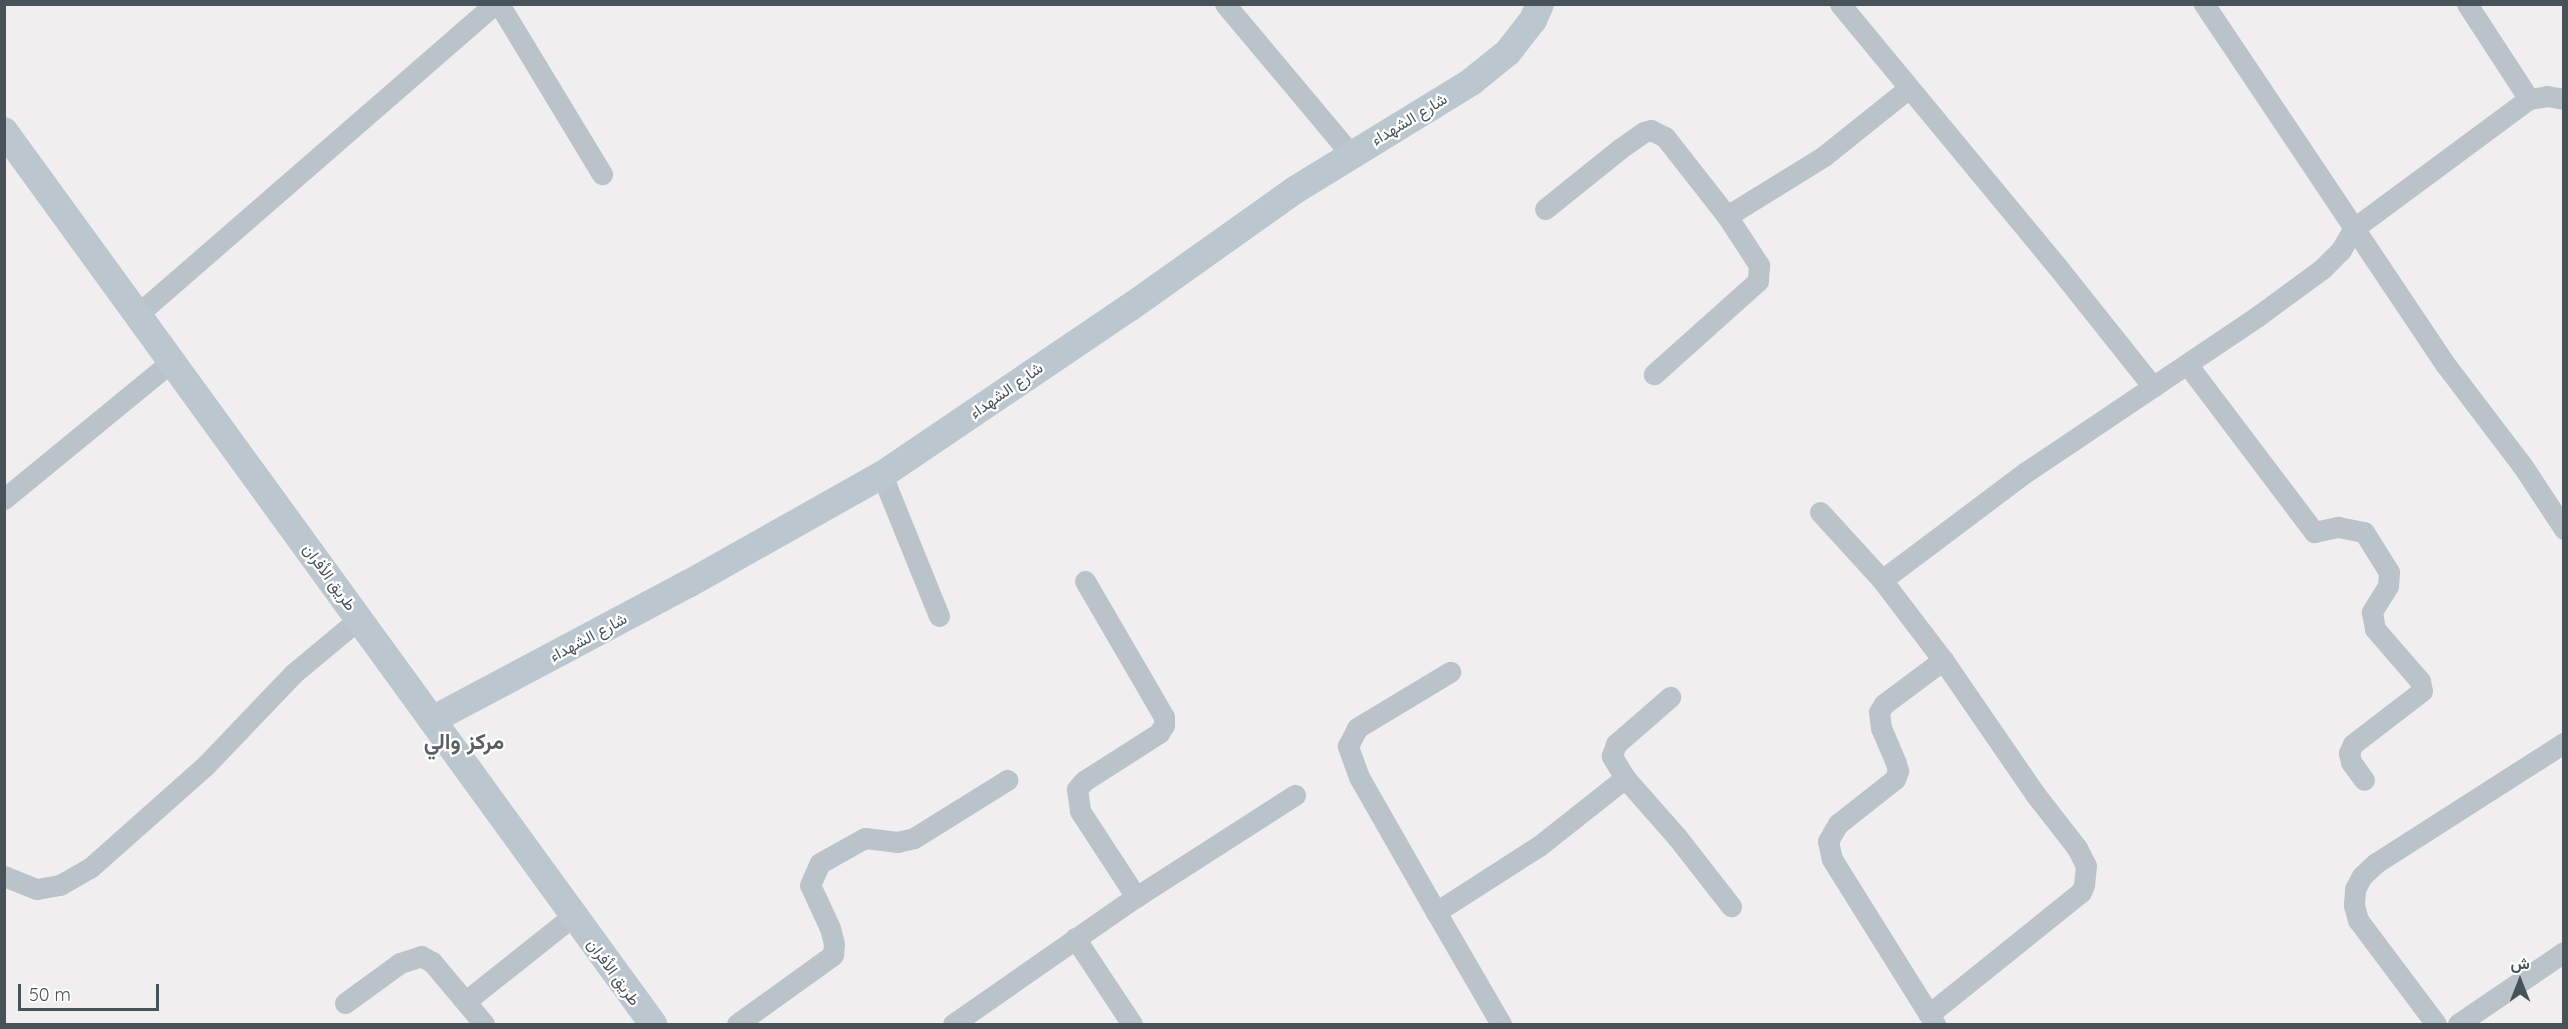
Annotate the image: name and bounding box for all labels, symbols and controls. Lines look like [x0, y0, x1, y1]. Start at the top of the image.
street label: شارع الشهداء [1368, 89, 1450, 149]
street label: شارع الشهداء [966, 358, 1046, 422]
street label: طريق الأفران [299, 540, 361, 614]
street label: شارع الشهداء [546, 609, 630, 665]
district label: مركز والي [424, 729, 504, 755]
street label: طريق الأفران [583, 935, 645, 1009]
north arrow [2490, 951, 2550, 1011]
text: ش [2510, 953, 2530, 973]
scale bar [21, 972, 162, 1010]
text: 50 m [29, 983, 71, 1006]

